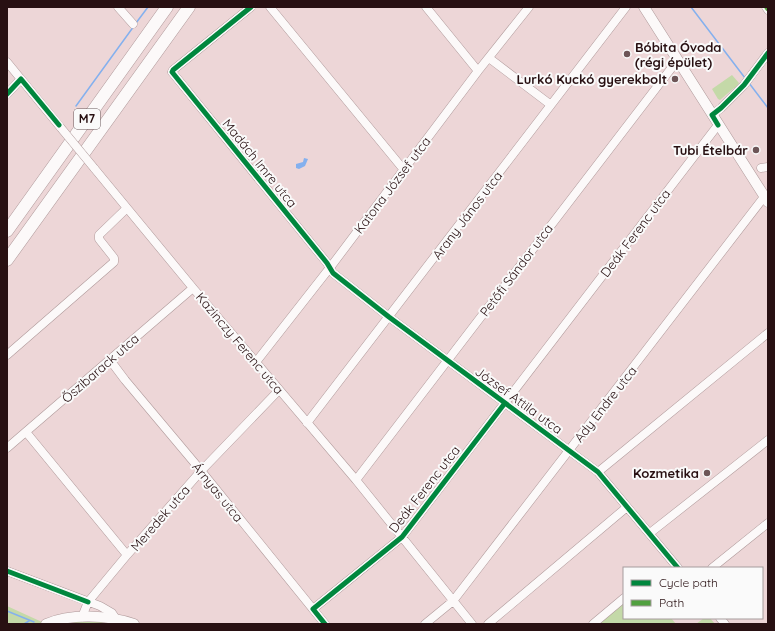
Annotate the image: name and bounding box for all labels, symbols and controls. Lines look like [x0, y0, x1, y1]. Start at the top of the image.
place label: Bóbita Óvoda (régi épület) [635, 39, 722, 70]
marker: Bóbita Óvoda (régi épület) [622, 49, 632, 59]
place label: Lurkó Kuckó gyerekbolt [516, 71, 667, 87]
marker: Lurkó Kuckó gyerekbolt [670, 74, 680, 84]
road number: M7 [74, 109, 100, 129]
street label: Madách Imre utca [219, 116, 301, 210]
street label: Katona József utca [350, 133, 434, 237]
place label: Tubi Ételbár [673, 142, 748, 158]
marker: Tubi Ételbár [751, 145, 761, 155]
street label: Arany János utca [429, 168, 505, 262]
street label: Deák Ferenc utca [597, 186, 673, 280]
street label: Petőfi Sándor utca [476, 221, 556, 319]
street label: Kazinczy Ferenc utca [193, 289, 287, 397]
street label: Őszibarack utca [58, 330, 142, 406]
street label: József Attila utca [472, 363, 566, 437]
street label: Ady Endre utca [570, 363, 640, 445]
street label: Deák Ferenc utca [385, 442, 463, 536]
street label: Árnyas utca [189, 459, 247, 525]
place label: Kozmetika [633, 465, 699, 481]
marker: Kozmetika [702, 468, 712, 478]
street label: Meredek utca [127, 482, 193, 554]
legend [623, 567, 763, 619]
text: Cycle path [659, 575, 718, 590]
text: Path [659, 595, 684, 610]

